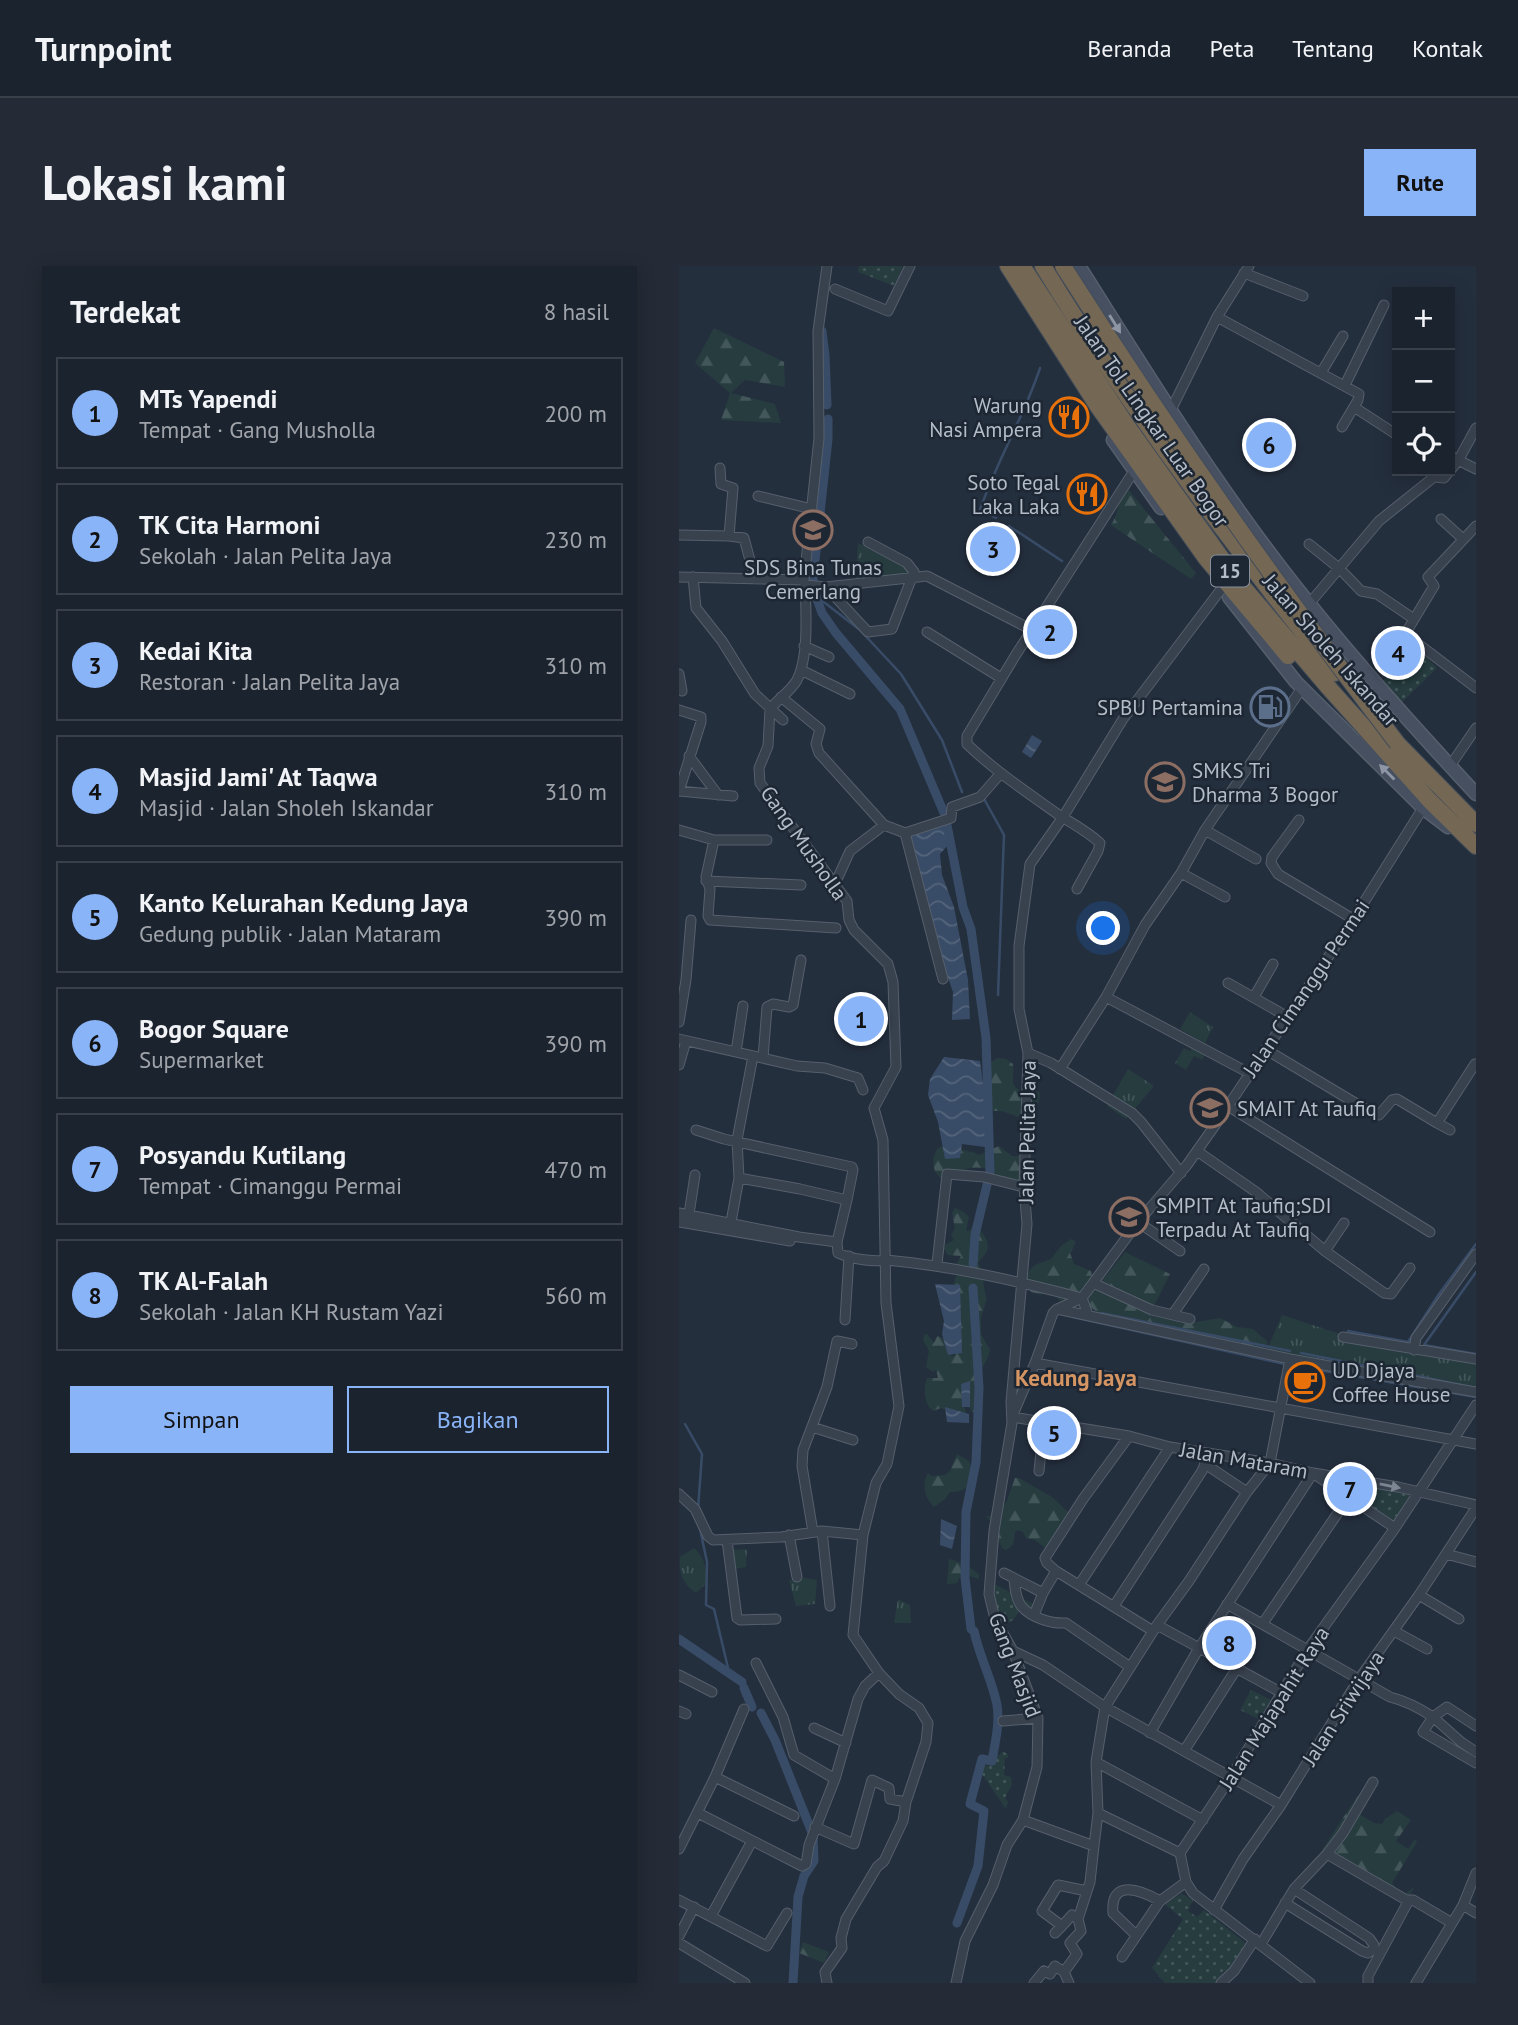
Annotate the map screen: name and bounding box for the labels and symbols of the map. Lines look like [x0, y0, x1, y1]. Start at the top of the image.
street label: Jalan Tol Lingkar Luar Bogor [1068, 309, 1235, 532]
one-way arrow [1108, 314, 1121, 333]
place label: Warung Nasi Ampera [929, 392, 1042, 443]
restaurant icon: Warung Nasi Ampera [1048, 396, 1090, 438]
pin: 6 [1246, 419, 1292, 471]
place label: Soto Tegal Laka Laka [967, 469, 1060, 520]
restaurant icon: Soto Tegal Laka Laka [1066, 473, 1108, 515]
school or university icon: SDS Bina Tunas Cemerlang [792, 509, 834, 551]
pin: 3 [970, 523, 1016, 575]
place label: SDS Bina Tunas Cemerlang [744, 554, 882, 605]
road number: 15 [1211, 556, 1249, 586]
street label: Jalan Sholeh Iskandar [1257, 567, 1405, 732]
pin: 2 [1027, 606, 1073, 658]
pin: 4 [1375, 627, 1421, 679]
fuel station icon: SPBU Pertamina [1249, 686, 1291, 728]
place label: SPBU Pertamina [1097, 694, 1243, 721]
place label: SMKS Tri Dharma 3 Bogor [1192, 757, 1338, 808]
school or university icon: SMKS Tri Dharma 3 Bogor [1144, 761, 1186, 803]
one-way arrow [1379, 764, 1395, 780]
street label: Gang Musholla [755, 780, 853, 906]
street label: Jalan Cimanggu Permai [1236, 894, 1375, 1083]
your location [1086, 911, 1120, 945]
pin: 1 [838, 993, 884, 1045]
street label: Jalan Pelita Jaya [1012, 1060, 1042, 1205]
school or university icon: SMAIT At Taufiq [1189, 1087, 1231, 1129]
place label: SMAIT At Taufiq [1237, 1095, 1377, 1122]
place label: SMPIT At Taufiq;SDI Terpadu At Taufiq [1156, 1192, 1332, 1243]
school or university icon: SMPIT At Taufiq;SDI Terpadu At Taufiq [1108, 1196, 1150, 1238]
place label: UD Djaya Coffee House [1332, 1357, 1450, 1408]
cafe icon: UD Djaya Coffee House [1284, 1361, 1326, 1403]
district label: Kedung Jaya [1015, 1363, 1137, 1392]
pin: 5 [1031, 1407, 1077, 1459]
street label: Jalan Mataram [1177, 1435, 1310, 1485]
pin: 7 [1327, 1463, 1373, 1515]
one-way arrow [1379, 1480, 1401, 1491]
street label: Gang Masjid [983, 1609, 1047, 1721]
pin: 8 [1206, 1617, 1252, 1669]
street label: Jalan Majapahit Raya [1212, 1621, 1335, 1796]
street label: Jalan Sriwijaya [1295, 1646, 1390, 1771]

